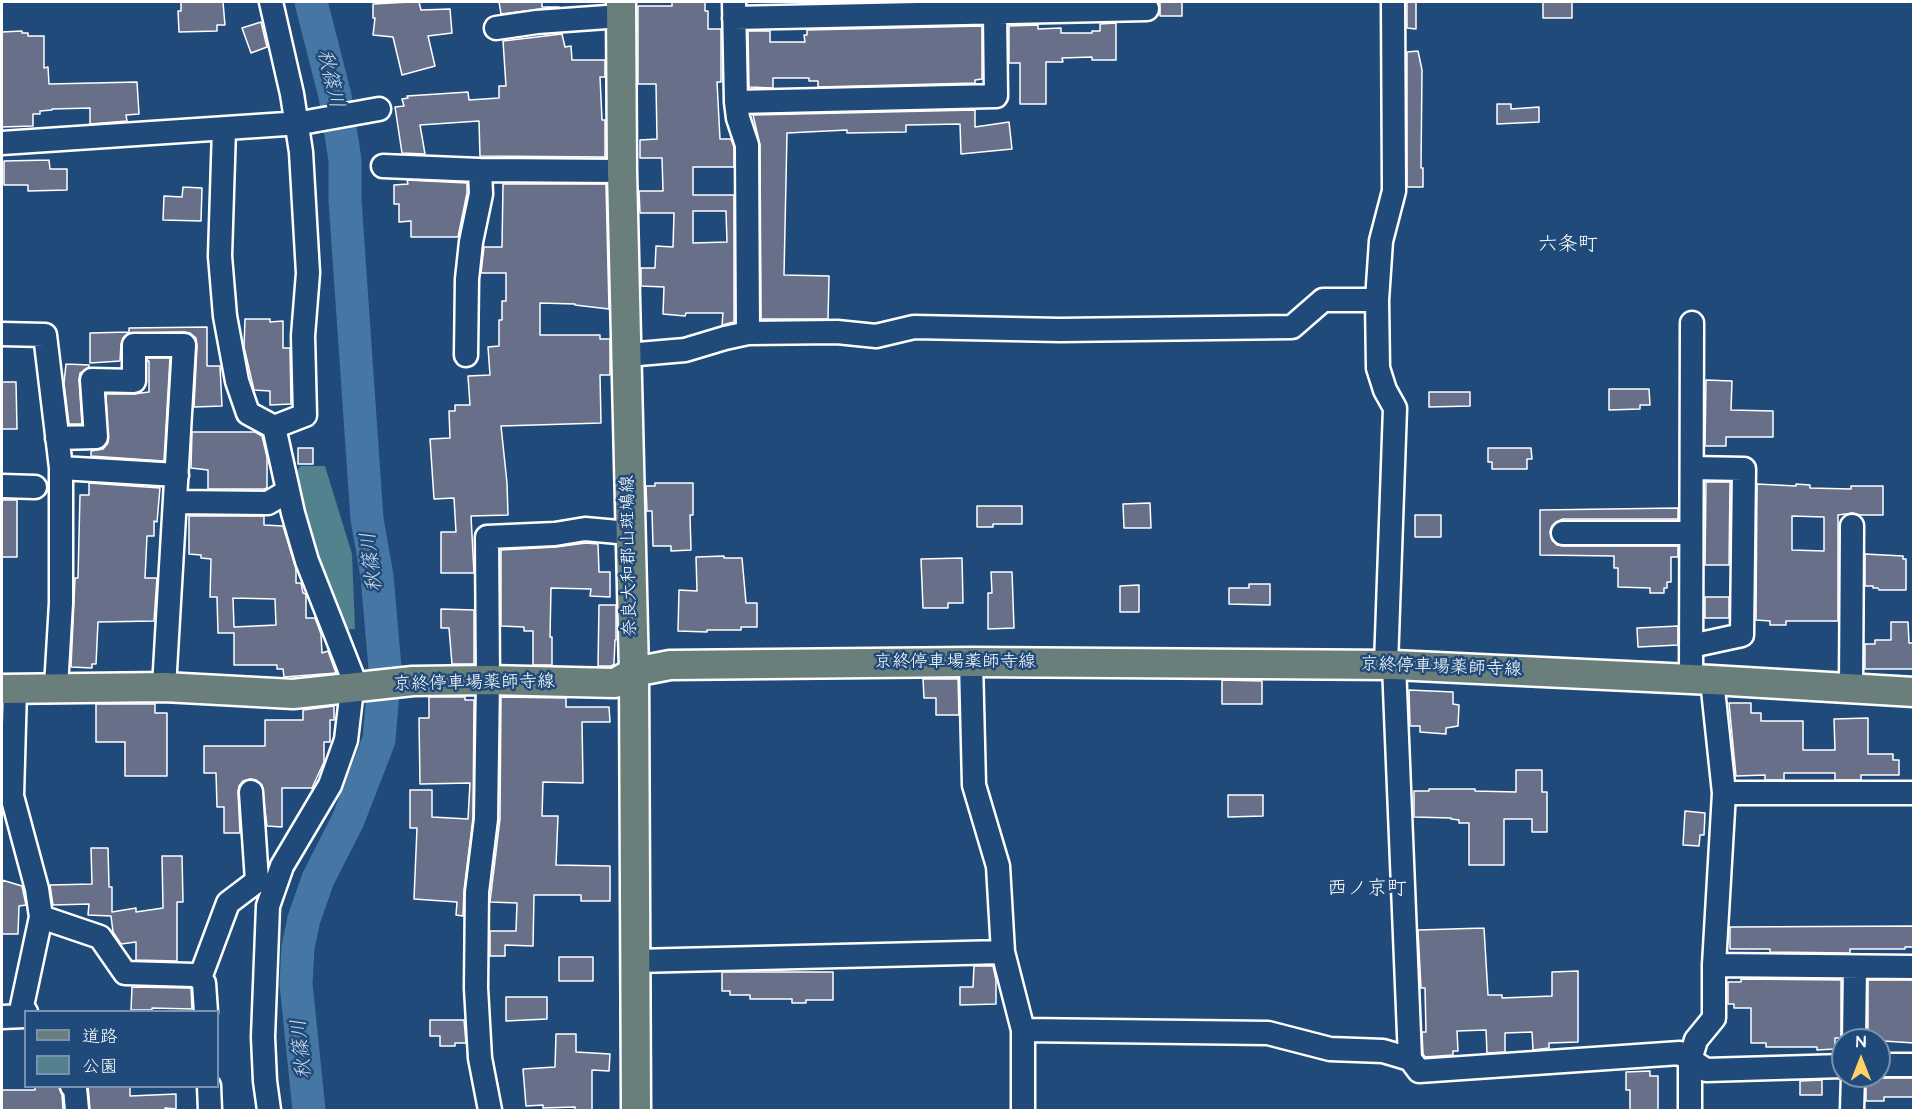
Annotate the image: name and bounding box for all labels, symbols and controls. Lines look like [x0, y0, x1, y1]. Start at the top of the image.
water label: 秋篠川 [311, 47, 347, 111]
district label: 六条町 [1538, 234, 1598, 258]
street label: 奈良大和郡山斑鳩線 [618, 475, 642, 637]
water label: 秋篠川 [357, 531, 389, 593]
street label: 京終停車場薬師寺線 [874, 652, 1036, 674]
street label: 京終停車場薬師寺線 [1360, 654, 1522, 682]
street label: 京終停車場薬師寺線 [393, 672, 555, 696]
district label: 西ノ京町 [1327, 878, 1407, 902]
legend [24, 1010, 219, 1088]
water label: 秋篠川 [288, 1018, 318, 1080]
text: 道路 [82, 1024, 118, 1049]
north arrow [1831, 1028, 1891, 1088]
text: N [1856, 1031, 1866, 1053]
text: 公園 [82, 1054, 118, 1079]

